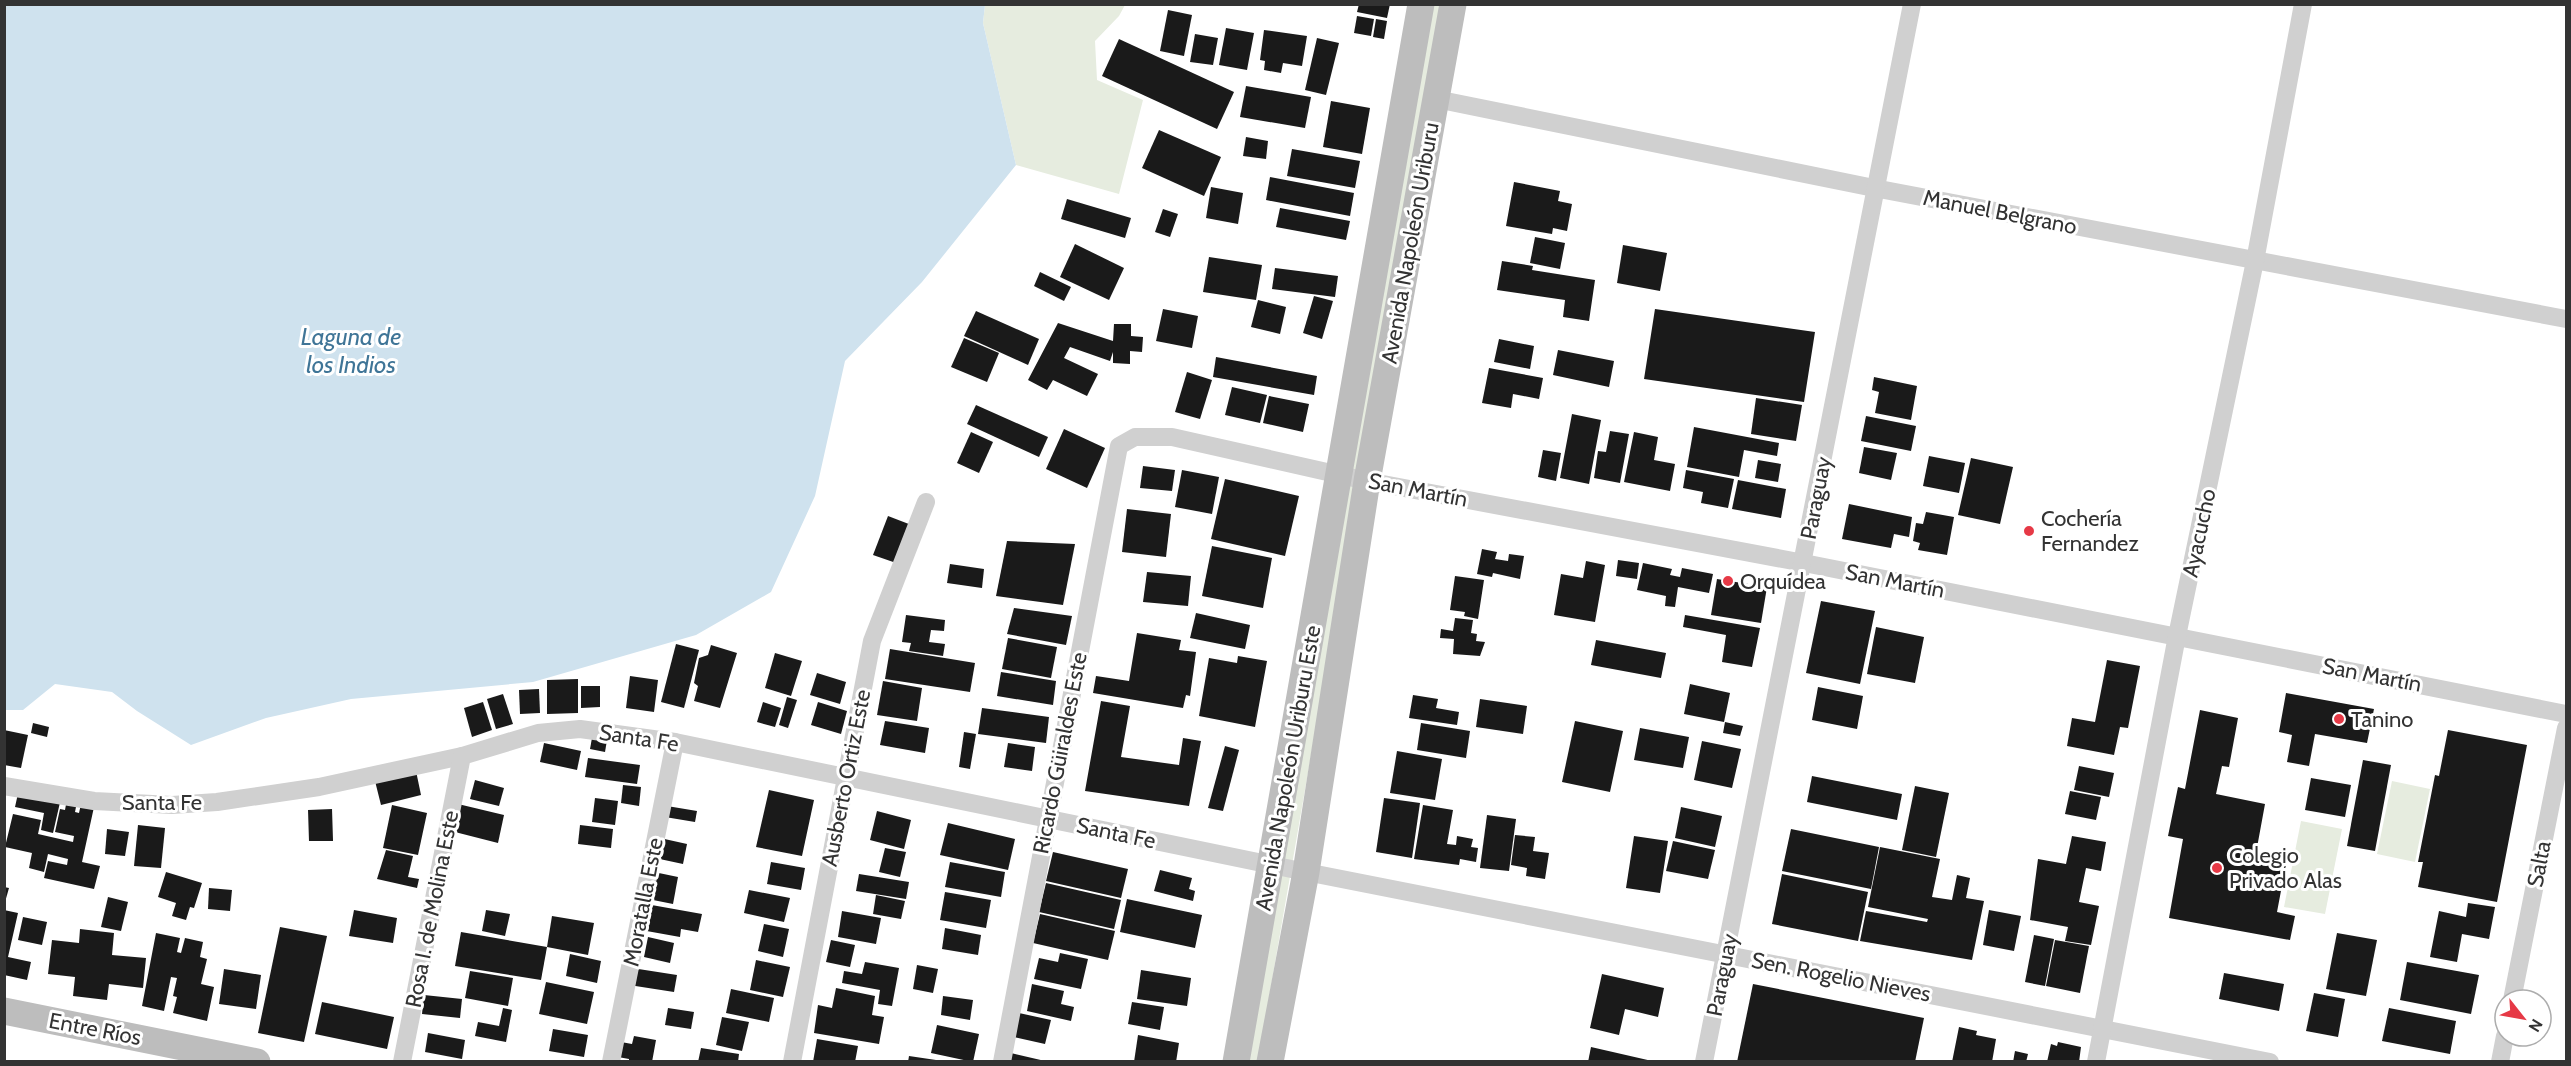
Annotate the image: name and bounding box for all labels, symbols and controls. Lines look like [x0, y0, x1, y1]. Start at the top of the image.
street label: Avenida Napoleón Uriburu [1375, 120, 1445, 366]
street label: Manuel Belgrano [1921, 184, 2079, 240]
water label: Laguna de los Indios [301, 322, 401, 379]
street label: Paraguay [1795, 454, 1837, 542]
street label: San Martín [1366, 467, 1470, 513]
street label: Ayacucho [2176, 486, 2222, 580]
place label: Cochería Fernandez [2041, 505, 2139, 557]
marker: Cochería Fernandez [2022, 524, 2036, 538]
street label: San Martín [1843, 558, 1947, 604]
place label: Orquídea [1740, 568, 1826, 595]
marker: Orquídea [1721, 574, 1735, 588]
street label: Avenida Napoleón Uriburu Este [1250, 623, 1326, 913]
street label: Ricardo Güiraldes Este [1027, 650, 1093, 856]
street label: San Martín [2320, 652, 2424, 698]
street label: Ausberto Ortiz Este [816, 687, 876, 869]
place label: Tanino [2351, 706, 2413, 733]
marker: Tanino [2332, 712, 2346, 726]
street label: Santa Fe [597, 718, 681, 758]
street label: Santa Fe [122, 789, 202, 816]
street label: Rosa I. de Molina Este [400, 808, 464, 1010]
street label: Santa Fe [1074, 811, 1158, 855]
street label: Moratalla Este [617, 835, 669, 969]
street label: Salta [2521, 838, 2557, 889]
place label: Colegio Privado Alas [2229, 842, 2342, 894]
marker: Colegio Privado Alas [2210, 861, 2224, 875]
street label: Paraguay [1701, 931, 1743, 1019]
street label: Sen. Rogelio Nieves [1749, 946, 1933, 1008]
north arrow [2493, 988, 2553, 1048]
street label: Entre Ríos [47, 1007, 143, 1051]
text: N [2524, 1016, 2546, 1035]

